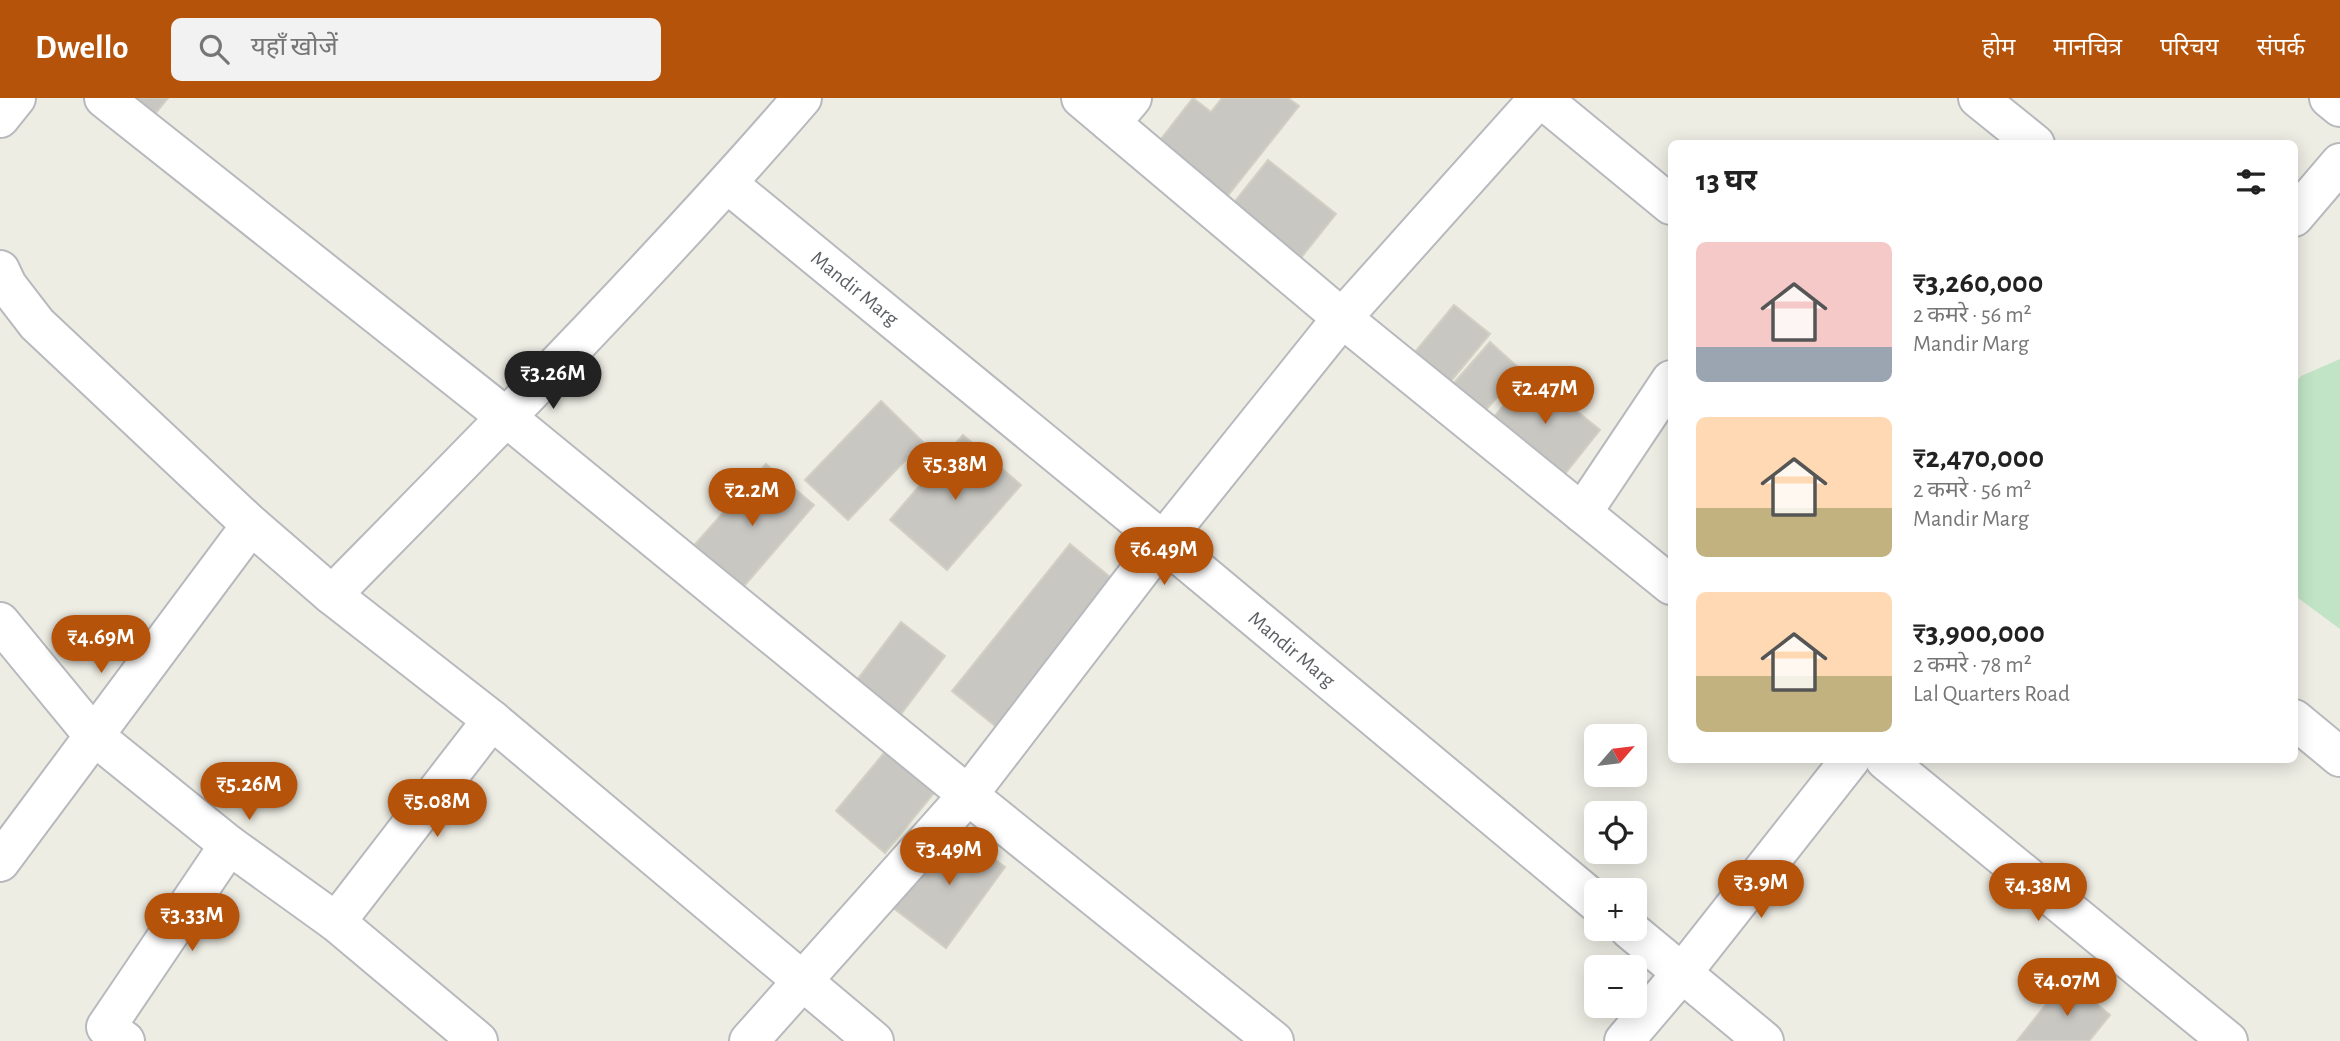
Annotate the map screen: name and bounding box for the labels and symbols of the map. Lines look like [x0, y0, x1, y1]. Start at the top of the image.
street label: Mandir Marg [807, 247, 903, 330]
pin: ₹3.26M [496, 352, 610, 411]
pin: ₹2.47M [1488, 366, 1602, 426]
pin: ₹5.38M [898, 442, 1012, 502]
pin: ₹2.2M [703, 468, 801, 528]
pin: ₹6.49M [1107, 528, 1221, 587]
street label: Mandir Marg [1244, 607, 1340, 692]
pin: ₹4.69M [44, 616, 158, 675]
north arrow [1584, 724, 1647, 788]
pin: ₹5.26M [192, 762, 306, 822]
pin: ₹5.08M [380, 780, 494, 839]
pin: ₹3.49M [892, 828, 1006, 887]
pin: ₹3.9M [1712, 860, 1810, 920]
pin: ₹4.38M [1981, 864, 2095, 923]
pin: ₹3.33M [135, 894, 249, 953]
pin: ₹4.07M [2010, 958, 2124, 1018]

